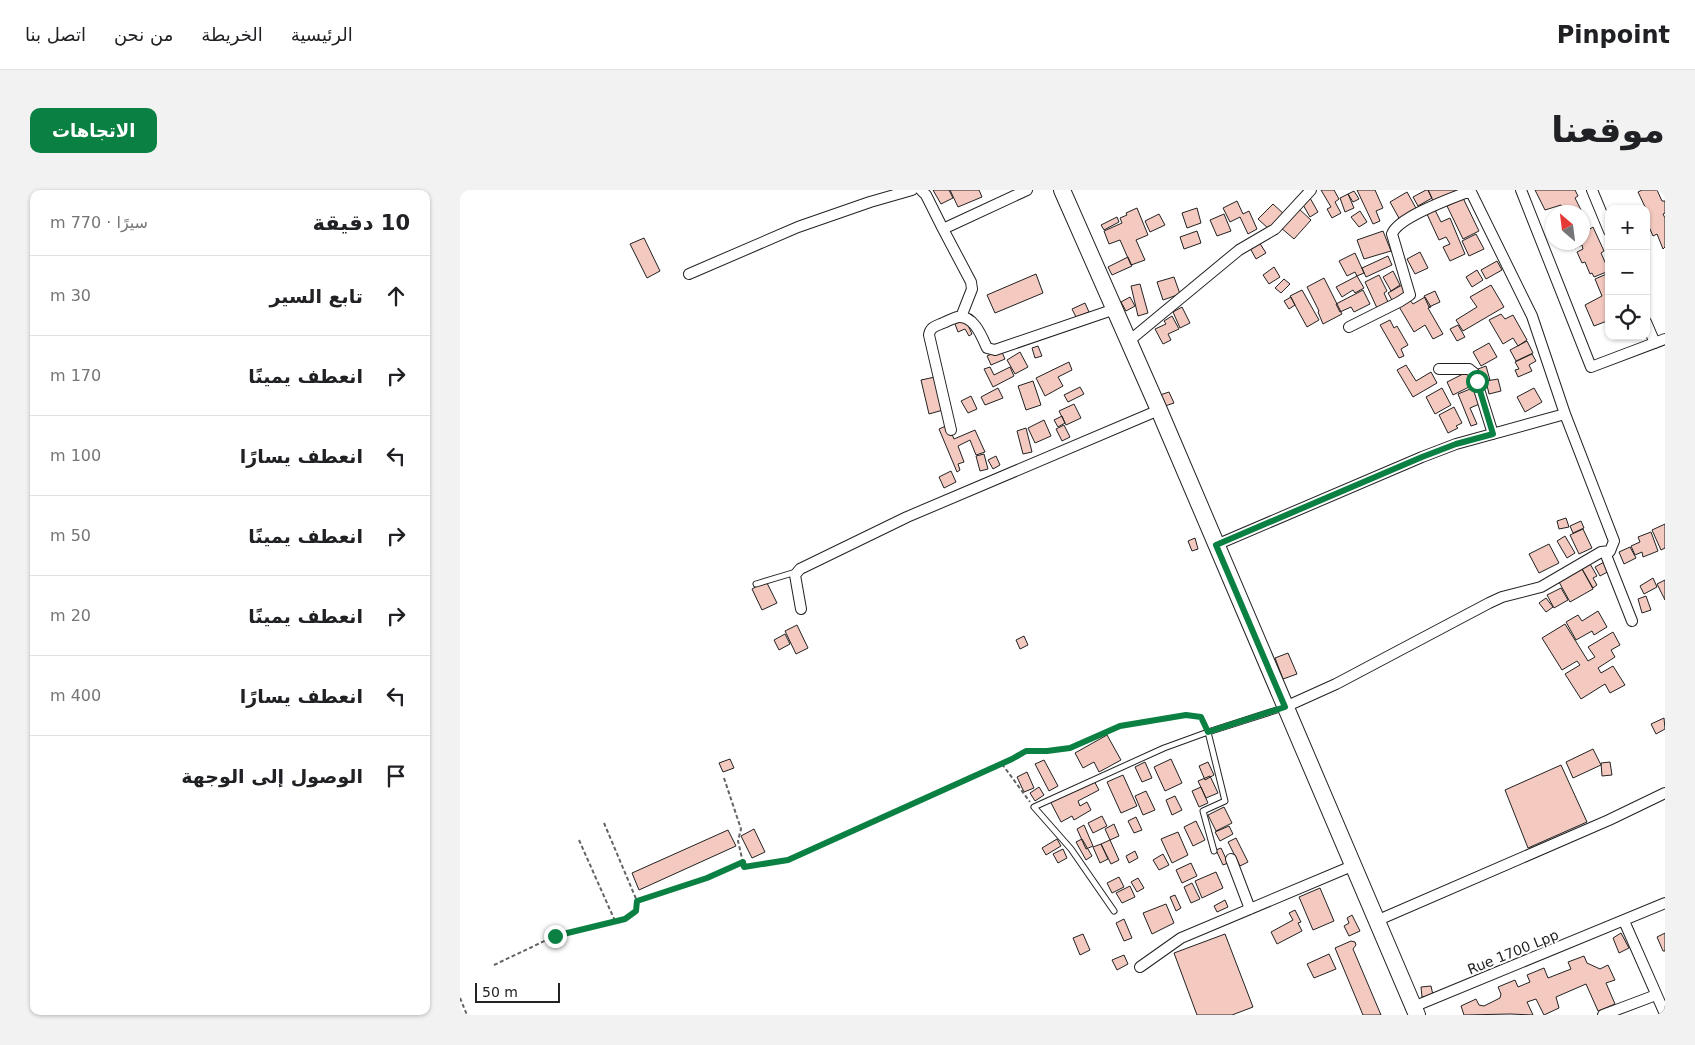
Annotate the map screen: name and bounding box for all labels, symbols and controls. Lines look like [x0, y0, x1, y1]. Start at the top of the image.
text: Pinpoint [1557, 21, 1670, 49]
text: اتصل بنا [25, 24, 86, 45]
text: من نحن [114, 24, 173, 45]
text: الخريطة [201, 24, 263, 45]
text: الرئيسية [291, 24, 353, 45]
button: الاتجاهات [30, 108, 157, 153]
text: موقعنا [1551, 110, 1665, 150]
north arrow [1545, 205, 1590, 250]
map controls [1605, 205, 1650, 340]
button: + [1605, 205, 1650, 250]
text: 10 دقيقة [313, 211, 410, 235]
text: سيرًا · 770 m [50, 213, 148, 232]
button: − [1605, 250, 1650, 295]
icon: ahead [382, 282, 410, 310]
text: تابع السير [269, 285, 363, 307]
text: 30 m [50, 286, 91, 305]
button: locate [1605, 295, 1650, 340]
icon: right [382, 362, 410, 390]
text: انعطف يمينًا [248, 365, 363, 387]
text: 170 m [50, 366, 101, 385]
route start [1466, 370, 1489, 393]
icon: left [382, 442, 410, 470]
text: انعطف يسارًا [240, 445, 363, 467]
text: 100 m [50, 446, 101, 465]
icon: right [382, 522, 410, 550]
text: انعطف يمينًا [248, 525, 363, 547]
text: 50 m [50, 526, 91, 545]
icon: right [382, 602, 410, 630]
text: انعطف يمينًا [248, 605, 363, 627]
text: 20 m [50, 606, 91, 625]
icon: left [382, 682, 410, 710]
text: انعطف يسارًا [240, 685, 363, 707]
text: 400 m [50, 686, 101, 705]
icon: arrive [382, 762, 410, 790]
text: الوصول إلى الوجهة [181, 765, 363, 787]
route end [544, 925, 567, 948]
street label: Rue 1700 Lpp [1465, 926, 1561, 978]
scale bar [475, 980, 560, 1003]
text: 50 m [482, 984, 518, 1000]

